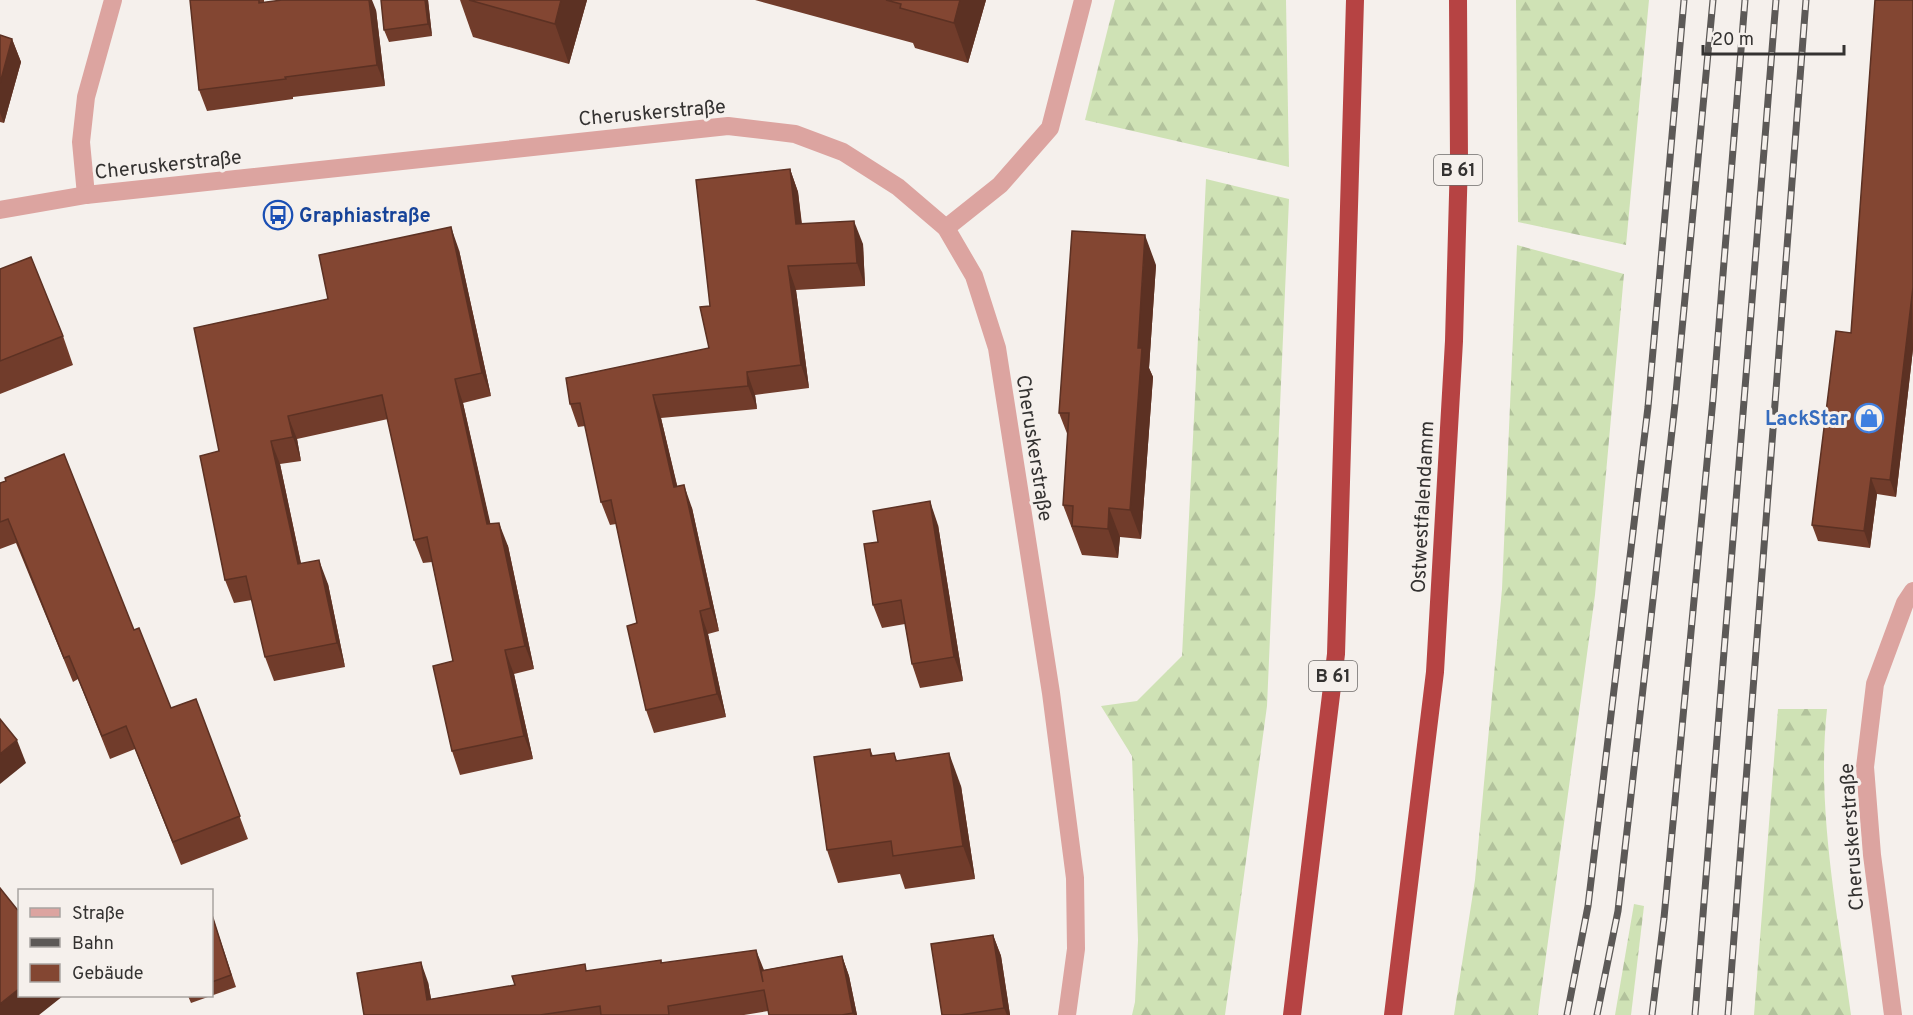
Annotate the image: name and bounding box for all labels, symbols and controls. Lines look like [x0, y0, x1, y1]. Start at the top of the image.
scale bar [1703, 18, 1844, 56]
text: 20 m [1712, 29, 1754, 52]
street label: Cheruskerstraße [577, 95, 727, 133]
street label: Cheruskerstraße [93, 145, 243, 187]
road number: B 61 [1434, 155, 1482, 185]
bus stop icon: Graphiastraße [262, 199, 294, 231]
place label: Graphiastraße [299, 204, 431, 230]
street label: Cheruskerstraße [1009, 373, 1057, 523]
shop icon: LackStar [1853, 402, 1885, 434]
place label: LackStar [1765, 407, 1849, 433]
street label: Ostwestfalendamm [1406, 420, 1441, 594]
road number: B 61 [1309, 661, 1357, 691]
street label: Cheruskerstraße [1835, 762, 1871, 912]
legend [18, 889, 213, 997]
text: Straße [72, 903, 124, 926]
text: Bahn [72, 933, 114, 956]
text: Gebäude [72, 963, 144, 986]

